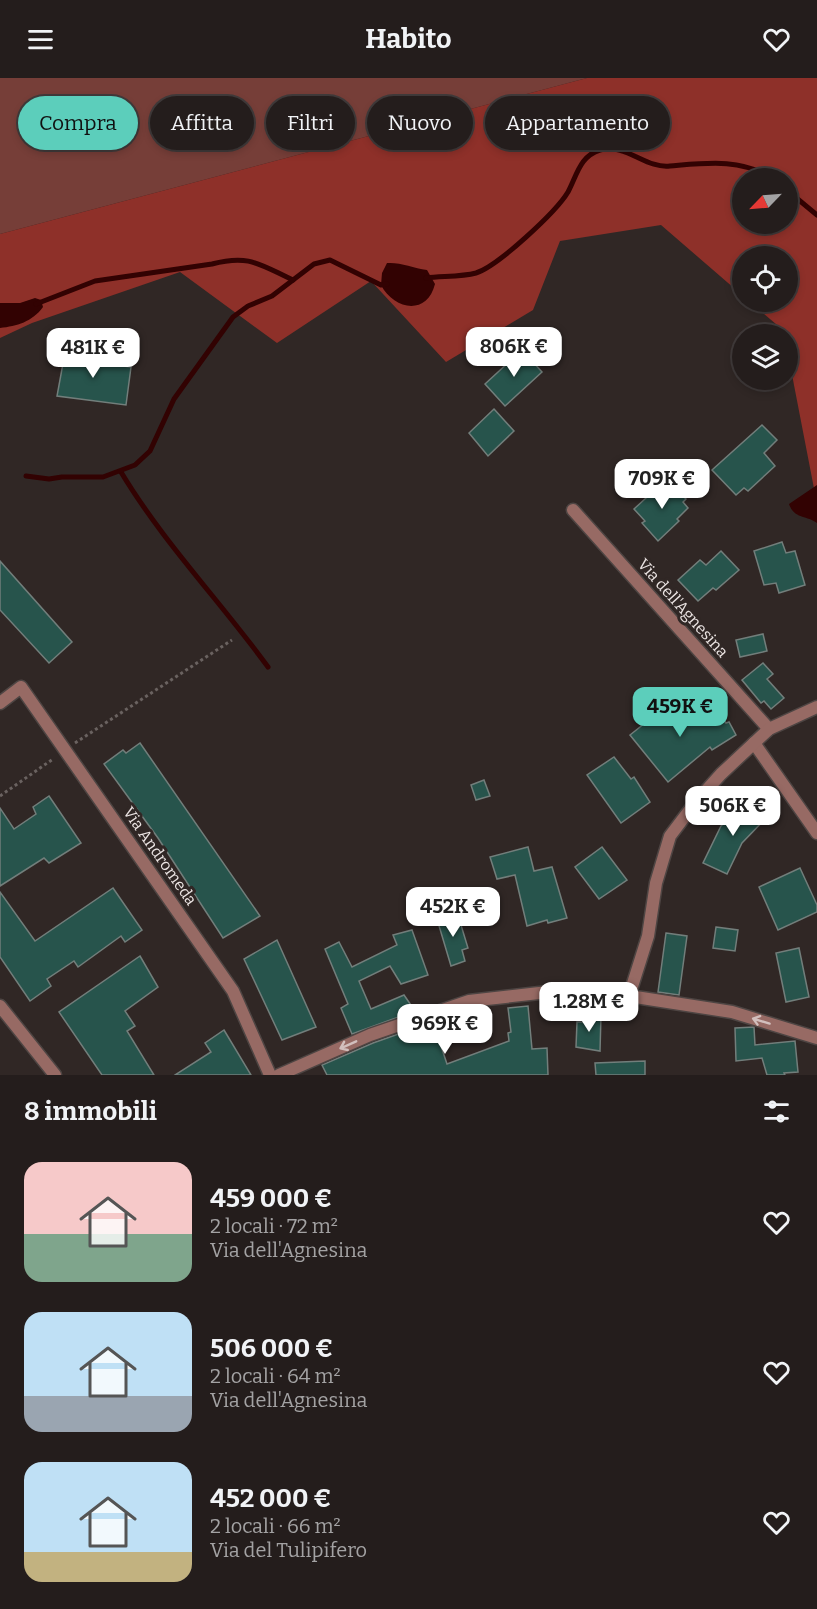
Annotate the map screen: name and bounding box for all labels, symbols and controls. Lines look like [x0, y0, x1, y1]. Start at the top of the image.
icon: menu [24, 23, 57, 56]
text: Habito [365, 23, 452, 55]
icon: heart [760, 23, 793, 56]
chip: Compra [18, 96, 138, 150]
chip: Affitta [150, 96, 254, 150]
chip: Filtri [266, 96, 355, 150]
chip: Nuovo [367, 96, 473, 150]
chip: Appartamento [485, 96, 670, 150]
north arrow [732, 168, 798, 234]
map controls [732, 168, 798, 390]
button: locate [732, 246, 798, 312]
button: layers [732, 324, 798, 390]
pin: 806K € [465, 327, 563, 378]
pin: 481K € [44, 328, 142, 379]
text: 806K € [480, 334, 548, 358]
text: 481K € [61, 335, 125, 359]
pin: 709K € [613, 459, 711, 510]
text: 709K € [629, 466, 695, 490]
street label: Via dell'Agnesina [634, 555, 732, 661]
pin: 459K € [631, 687, 729, 738]
text: 459K € [647, 694, 713, 718]
pin: 506K € [684, 786, 782, 837]
text: 506K € [699, 793, 767, 817]
street label: Via Andromeda [119, 803, 201, 909]
pin: 452K € [404, 887, 502, 938]
text: 452K € [420, 894, 486, 918]
pin: 1.28M € [534, 982, 644, 1033]
text: 1.28M € [553, 989, 625, 1013]
pin: 969K € [396, 1004, 494, 1055]
text: 969K € [411, 1011, 479, 1035]
one-way arrow [752, 1015, 771, 1026]
one-way arrow [339, 1039, 357, 1051]
icon: filters [760, 1095, 793, 1128]
text: 8 immobili [24, 1096, 157, 1127]
text: 459 000 € [210, 1183, 332, 1214]
icon: home [72, 1186, 144, 1258]
icon: heart [760, 1206, 793, 1239]
text: 2 locali · 72 m² [210, 1214, 338, 1238]
text: Via dell'Agnesina [210, 1238, 368, 1262]
text: 506 000 € [210, 1333, 333, 1364]
icon: home [72, 1336, 144, 1408]
icon: heart [760, 1356, 793, 1389]
text: 2 locali · 64 m² [210, 1364, 341, 1388]
text: Via dell'Agnesina [210, 1388, 368, 1412]
text: 452 000 € [210, 1483, 331, 1514]
icon: home [72, 1486, 144, 1558]
icon: heart [760, 1506, 793, 1539]
text: 2 locali · 66 m² [210, 1514, 341, 1538]
text: Via del Tulipifero [210, 1538, 367, 1562]

